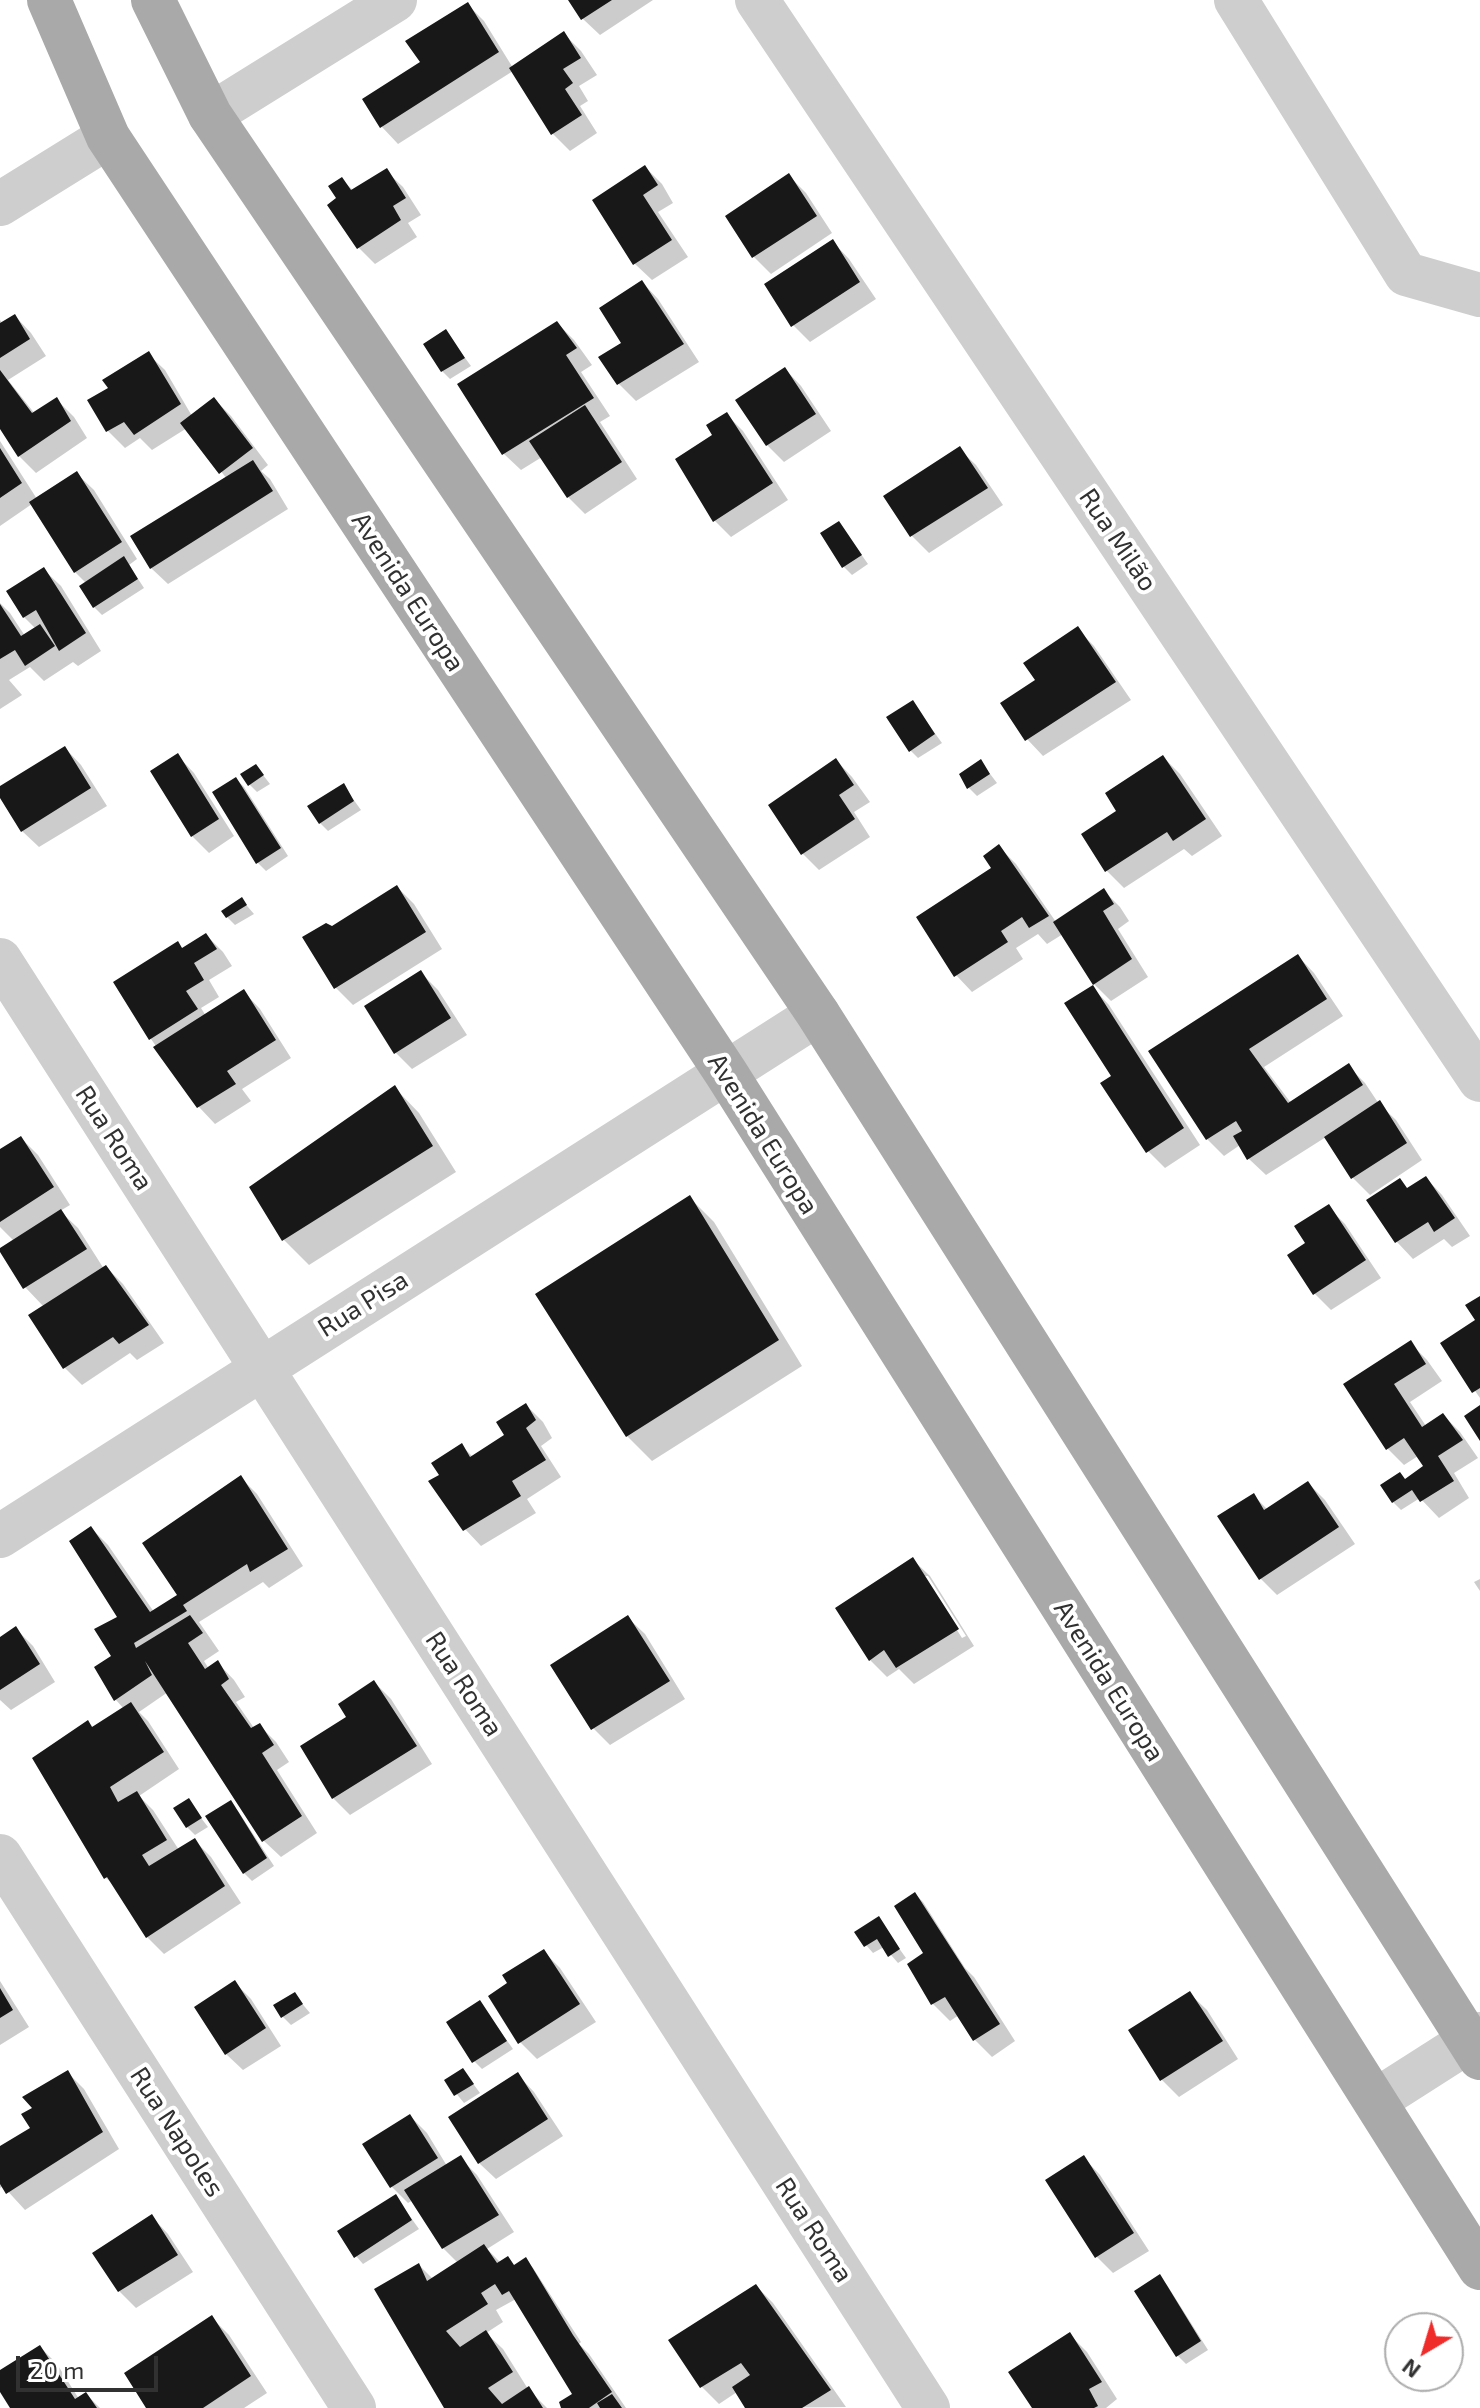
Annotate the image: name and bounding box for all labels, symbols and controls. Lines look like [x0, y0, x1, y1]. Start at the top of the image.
street label: Rua Milão [1072, 483, 1164, 597]
street label: Avenida Europa [345, 507, 471, 677]
street label: Avenida Europa [701, 1048, 825, 1220]
street label: Rua Roma [69, 1080, 159, 1196]
street label: Rua Pisa [312, 1264, 414, 1344]
street label: Avenida Europa [1047, 1595, 1171, 1767]
street label: Rua Roma [419, 1626, 509, 1742]
street label: Rua Napoles [124, 2061, 230, 2203]
street label: Rua Roma [769, 2172, 859, 2288]
north arrow [1384, 2312, 1464, 2392]
scale bar [20, 2340, 162, 2390]
text: N [1396, 2354, 1425, 2384]
text: 20 m [30, 2355, 84, 2384]

